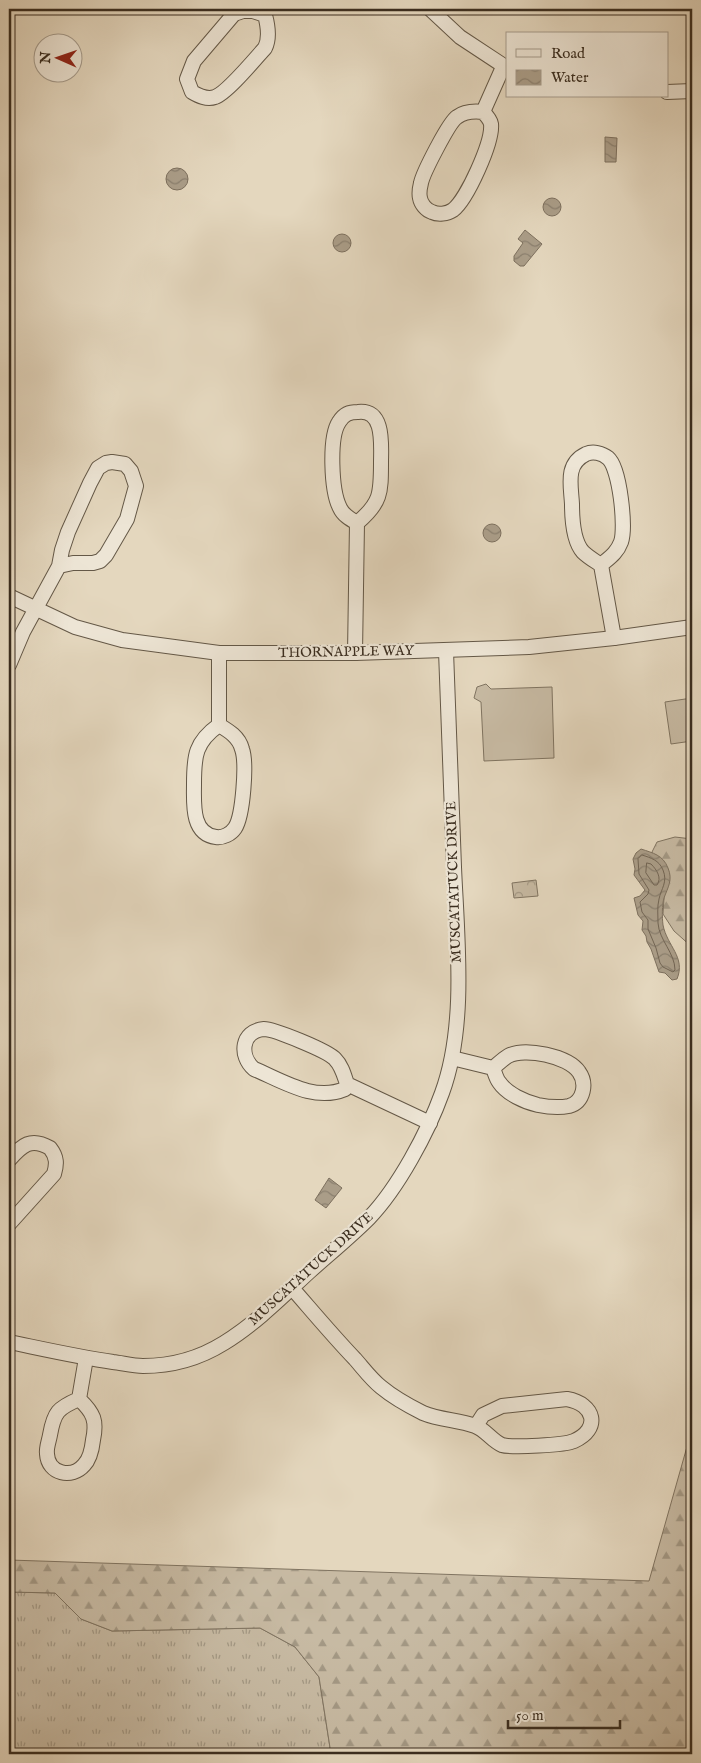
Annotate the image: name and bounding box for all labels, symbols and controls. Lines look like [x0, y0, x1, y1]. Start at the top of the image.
north arrow [32, 32, 82, 82]
legend [506, 32, 668, 98]
text: Road [551, 44, 586, 63]
text: N [37, 51, 55, 65]
text: Water [551, 68, 589, 87]
street label: THORNAPPLE WAY [278, 642, 416, 662]
street label: MUSCATATUCK DRIVE [442, 801, 466, 963]
street label: MUSCATATUCK DRIVE [245, 1208, 377, 1330]
scale bar [508, 1698, 621, 1730]
text: 50 m [516, 1706, 544, 1725]

